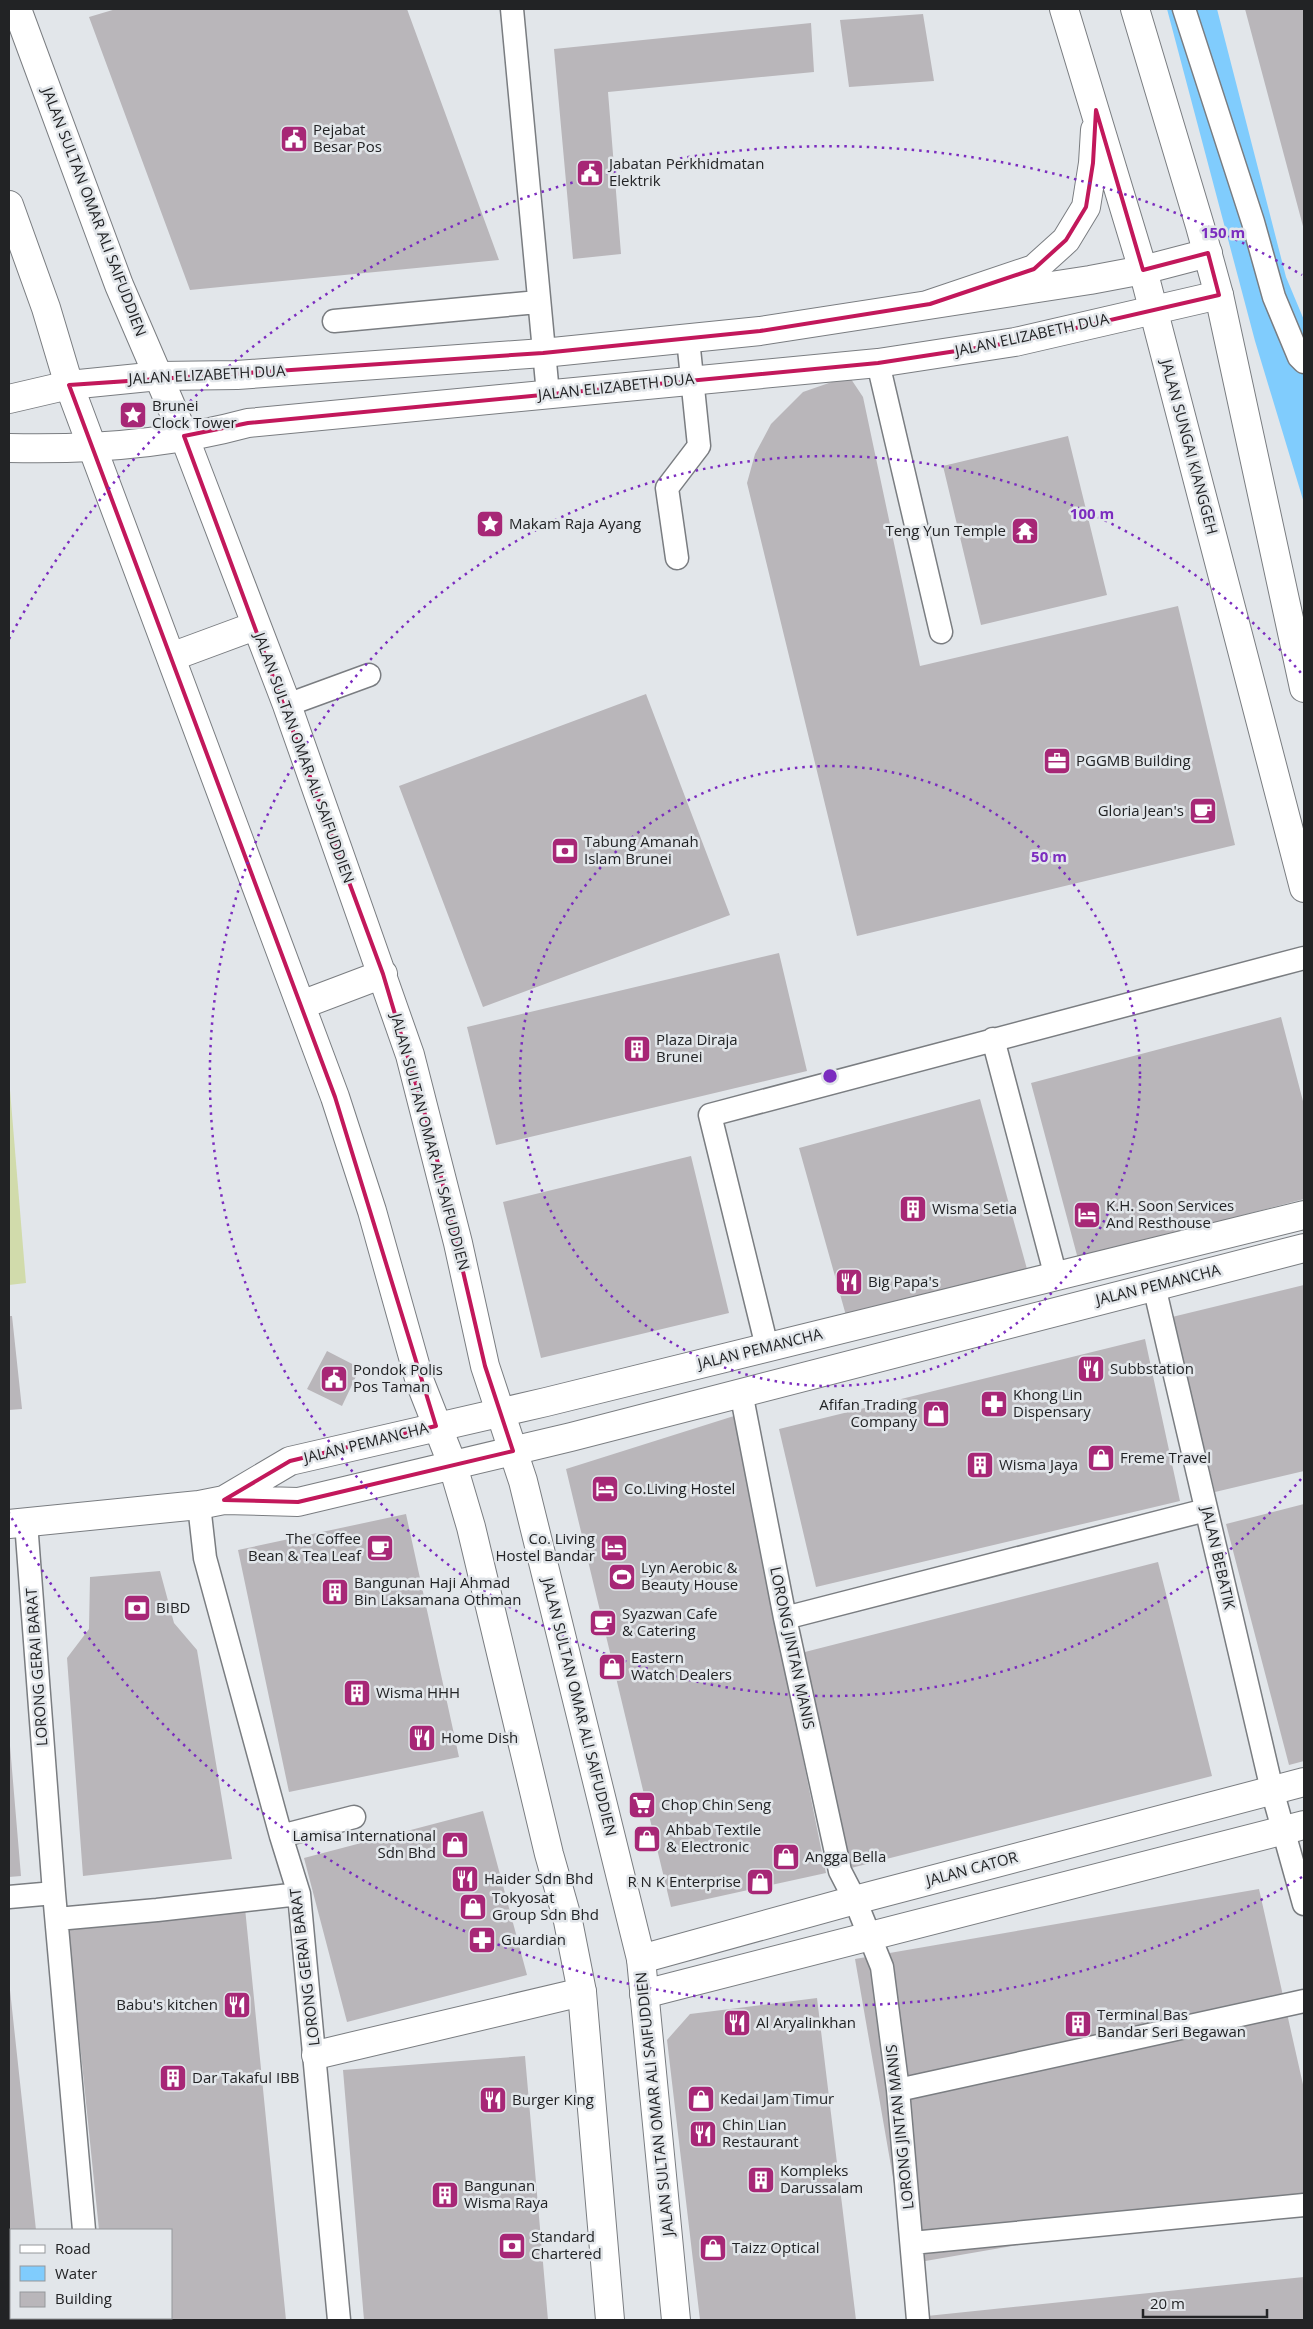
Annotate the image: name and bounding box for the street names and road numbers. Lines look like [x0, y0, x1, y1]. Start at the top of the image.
street label: JALAN SULTAN OMAR ALI SAIFUDDIEN [37, 82, 152, 339]
street label: JALAN ELIZABETH DUA [951, 308, 1111, 361]
street label: JALAN SUNGAI KIANGGEH [1156, 355, 1223, 536]
street label: JALAN ELIZABETH DUA [126, 360, 286, 388]
street label: JALAN ELIZABETH DUA [535, 368, 696, 404]
street label: JALAN SULTAN OMAR ALI SAIFUDDIEN [249, 628, 360, 886]
street label: JALAN SULTAN OMAR ALI SAIFUDDIEN [386, 1009, 475, 1272]
street label: JALAN PEMANCHA [1091, 1259, 1223, 1310]
street label: JALAN PEMANCHA [693, 1323, 825, 1374]
street label: JALAN PEMANCHA [299, 1417, 431, 1468]
street label: JALAN BEBATIK [1197, 1502, 1241, 1612]
street label: LORONG JINTAN MANIS [766, 1565, 820, 1731]
street label: JALAN SULTAN OMAR ALI SAIFUDDIEN [538, 1574, 622, 1838]
street label: LORONG GERAI BARAT [20, 1586, 52, 1747]
street label: JALAN CATOR [922, 1846, 1021, 1890]
street label: LORONG GERAI BARAT [284, 1886, 324, 2047]
street label: JALAN SULTAN OMAR ALI SAIFUDDIEN [630, 1971, 678, 2239]
street label: LORONG JINTAN MANIS [880, 2044, 918, 2211]

